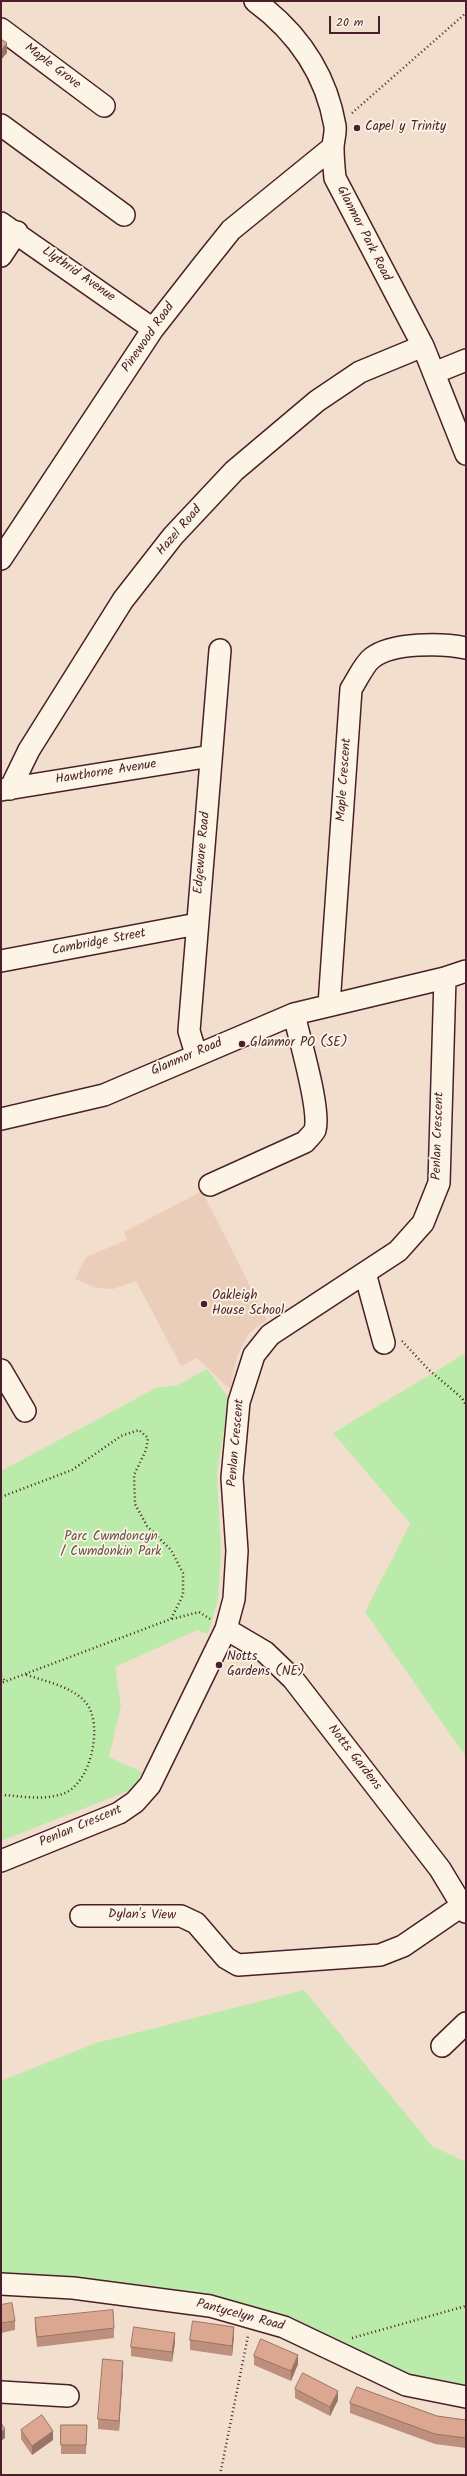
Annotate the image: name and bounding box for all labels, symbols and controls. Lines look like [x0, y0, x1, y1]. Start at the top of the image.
scale bar [331, 8, 382, 34]
text: 20 m [336, 13, 363, 32]
street label: Maple Grove [21, 41, 83, 93]
place label: Capel y Trinity [365, 120, 446, 136]
marker: Capel y Trinity [352, 123, 362, 133]
street label: Glanmor Park Road [332, 184, 394, 284]
street label: Llythrid Avenue [38, 244, 118, 306]
street label: Pinewood Road [119, 300, 179, 376]
street label: Hazel Road [154, 503, 206, 559]
street label: Maple Crescent [334, 738, 356, 822]
street label: Hawthorne Avenue [54, 757, 158, 789]
street label: Edgeware Road [192, 811, 214, 895]
street label: Cambridge Street [51, 926, 147, 960]
street label: Glanmor Road [149, 1036, 225, 1080]
place label: Glanmor PO (SE) [250, 1036, 348, 1052]
marker: Glanmor PO (SE) [237, 1039, 247, 1049]
street label: Penlan Crescent [430, 1092, 448, 1180]
place label: Oakleigh House School [212, 1289, 284, 1320]
marker: Oakleigh House School [199, 1299, 209, 1309]
street label: Penlan Crescent [225, 1398, 249, 1488]
park label: Parc Cwmdoncyn / Cwmdonkin Park [61, 1530, 161, 1561]
place label: Notts Gardens (NE) [227, 1650, 305, 1681]
marker: Notts Gardens (NE) [214, 1660, 224, 1670]
street label: Notts Gardens [324, 1722, 384, 1794]
street label: Penlan Crescent [37, 1803, 125, 1851]
street label: Dylan's View [108, 1908, 176, 1924]
street label: Pantycelyn Road [194, 2297, 286, 2335]

